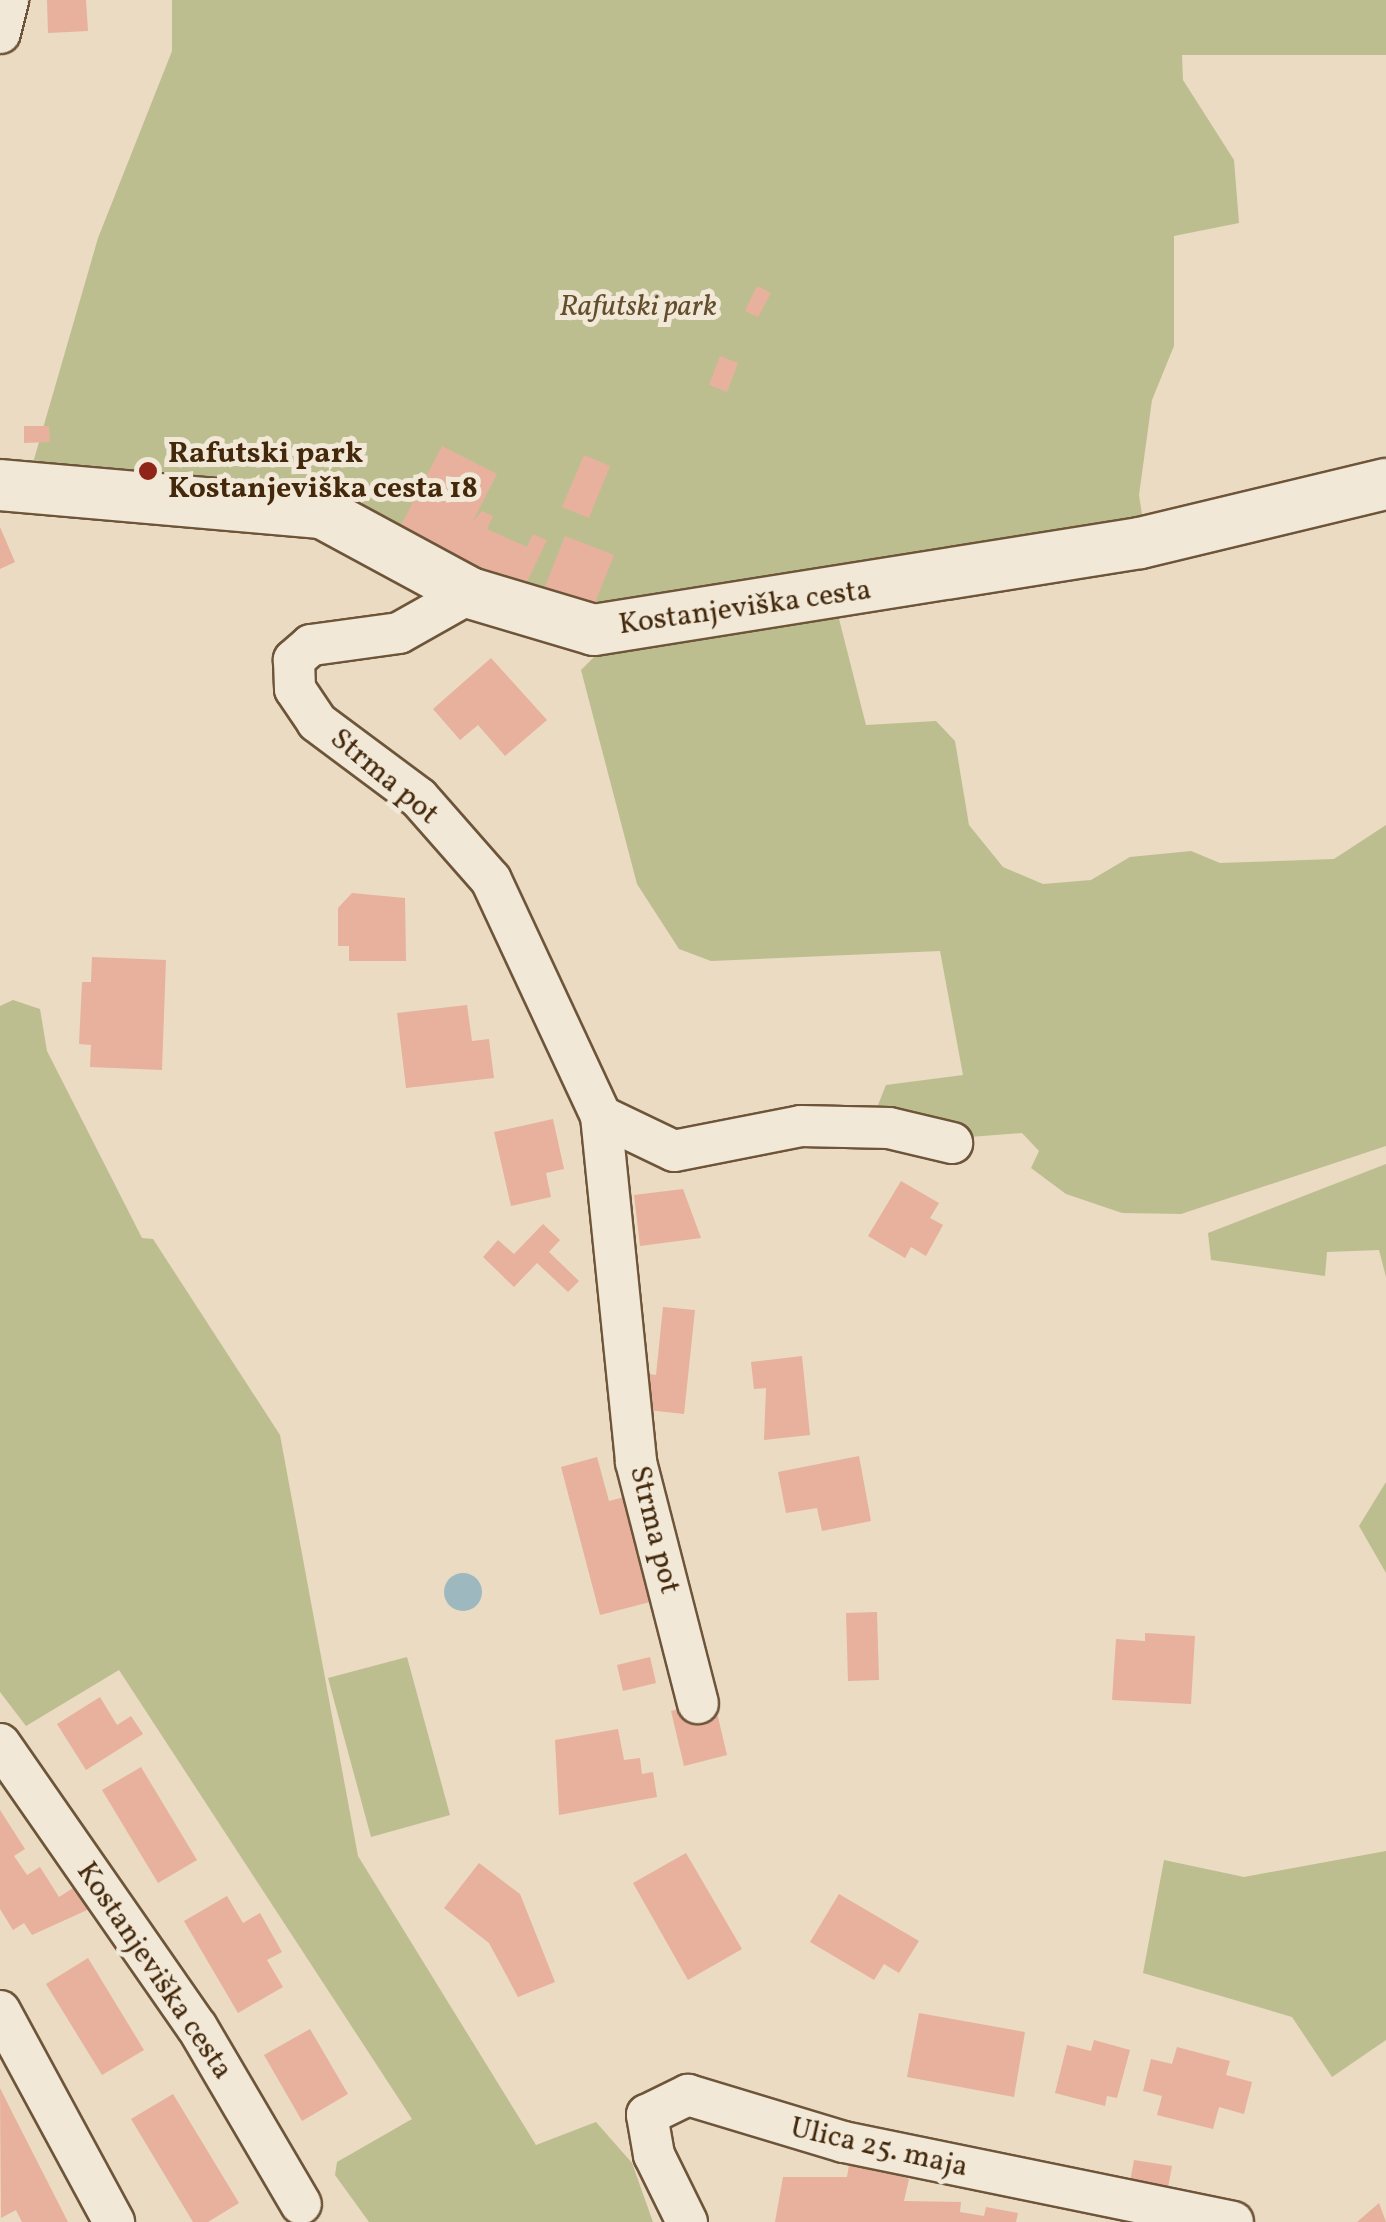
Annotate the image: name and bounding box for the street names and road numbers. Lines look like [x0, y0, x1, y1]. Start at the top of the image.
street label: Kostanjeviška cesta [616, 572, 874, 644]
street label: Strma pot [322, 721, 446, 833]
street label: Strma pot [621, 1462, 687, 1598]
street label: Kostanjeviška cesta [68, 1855, 240, 2087]
street label: Ulica 25. maja [787, 2110, 971, 2186]

